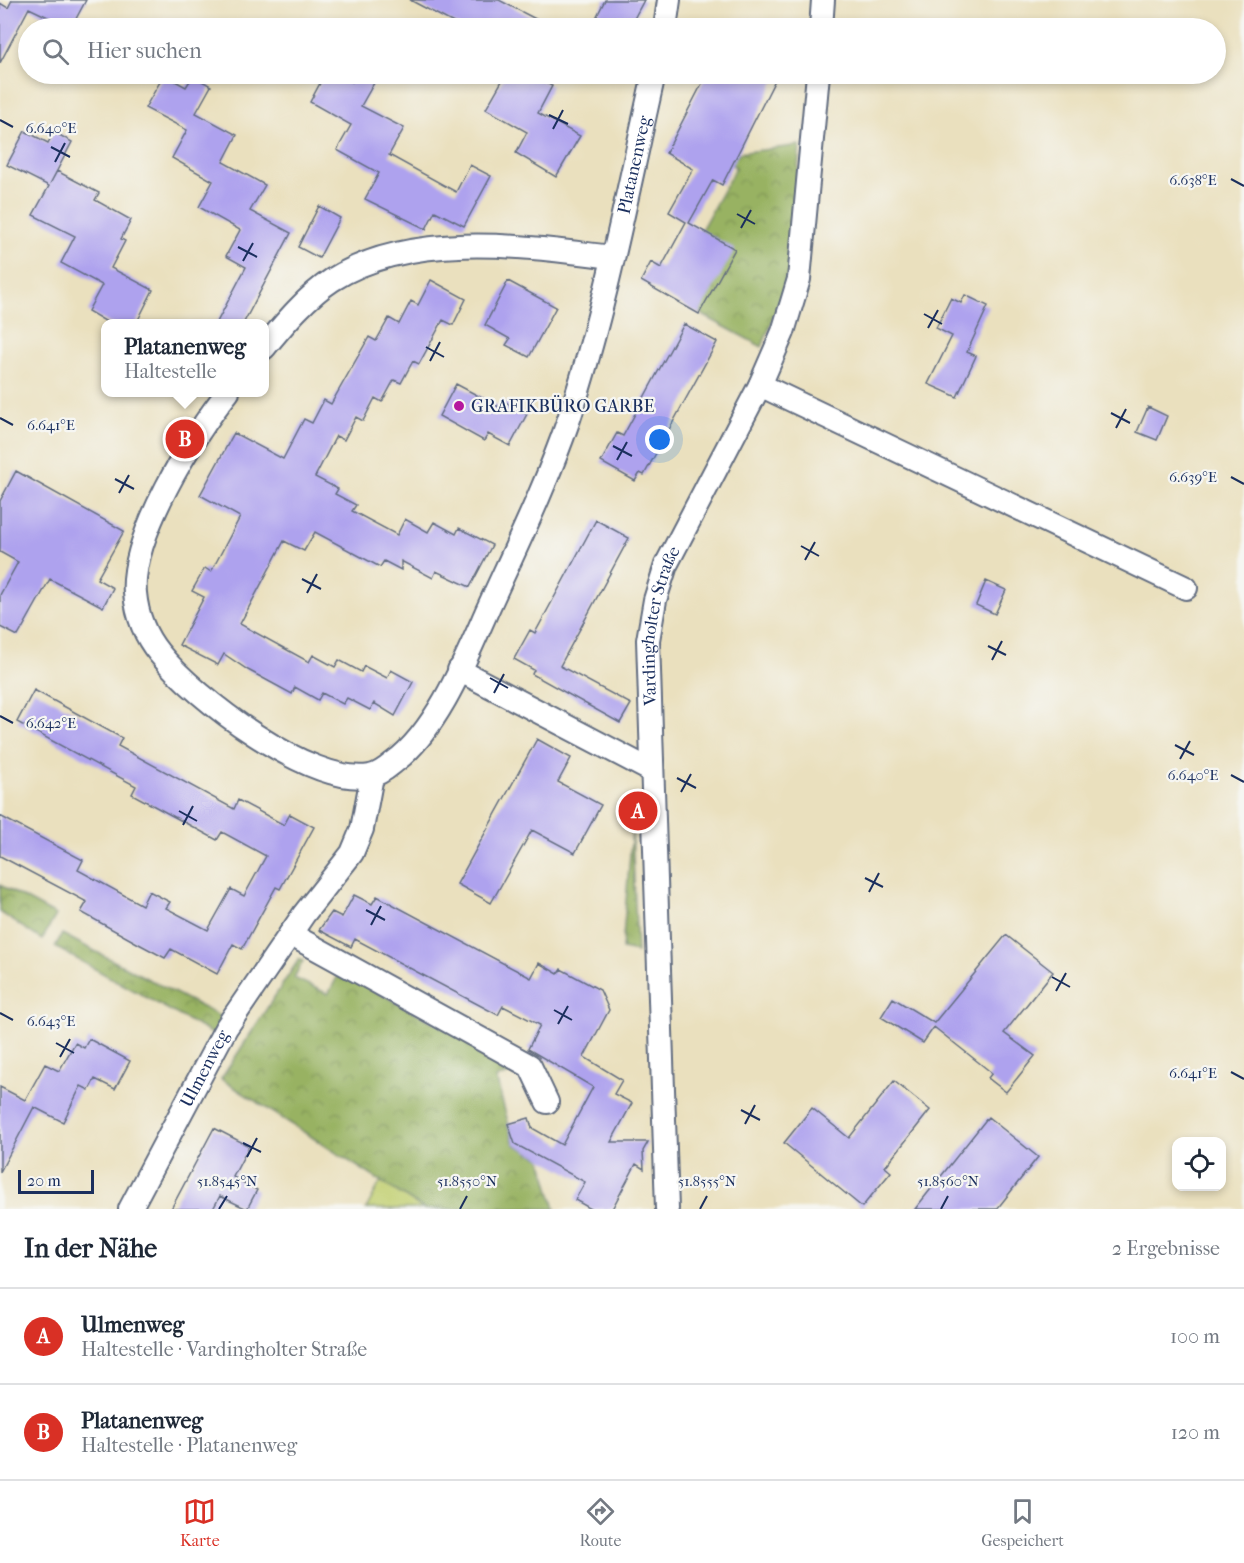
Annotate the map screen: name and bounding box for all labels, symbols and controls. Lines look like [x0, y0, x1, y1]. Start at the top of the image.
search box [18, 18, 1226, 84]
icon: search [39, 35, 72, 68]
text: Hier suchen [87, 38, 202, 64]
street label: Platanenweg [613, 114, 655, 216]
text: 6.640°E [26, 119, 76, 137]
text: 6.638°E [1169, 171, 1217, 189]
popup [101, 319, 269, 397]
text: Platanenweg [124, 334, 246, 360]
text: Haltestelle [124, 360, 217, 383]
place label: GRAFIKBÜRO GARBE [471, 395, 654, 417]
marker: GRAFIKBÜRO GARBE [452, 399, 466, 413]
text: 6.641°E [27, 416, 75, 434]
pin: B [166, 416, 204, 462]
your location [645, 425, 674, 454]
text: 6.639°E [1169, 468, 1217, 486]
street label: Vardingholter Straße [637, 542, 685, 707]
text: 6.642°E [26, 714, 76, 732]
text: 6.640°E [1168, 766, 1218, 784]
pin: A [618, 788, 658, 834]
text: 6.643°E [27, 1012, 75, 1030]
street label: Ulmenweg [175, 1026, 234, 1111]
text: 6.641°E [1169, 1064, 1217, 1082]
map controls [1172, 1137, 1226, 1191]
button: locate [1172, 1137, 1226, 1191]
scale bar [18, 1167, 94, 1194]
text: 20 m [27, 1171, 61, 1190]
text: 51.8545°N [197, 1172, 258, 1190]
text: 51.8550°N [437, 1172, 498, 1190]
text: 51.8555°N [678, 1172, 737, 1190]
text: 51.8560°N [917, 1172, 980, 1190]
text: In der Nähe [24, 1233, 157, 1264]
text: 2 Ergebnisse [1112, 1237, 1220, 1260]
text: Ulmenweg [81, 1312, 184, 1338]
text: A [37, 1325, 50, 1348]
text: 100 m [1170, 1325, 1220, 1348]
text: Haltestelle · Vardingholter Straße [81, 1338, 367, 1361]
text: Platanenweg [81, 1408, 203, 1434]
text: B [37, 1421, 50, 1444]
text: 120 m [1171, 1421, 1220, 1444]
text: Haltestelle · Platanenweg [81, 1434, 297, 1457]
tab: Karte [180, 1495, 220, 1550]
tab: Route [579, 1495, 621, 1550]
tab: Gespeichert [981, 1495, 1064, 1550]

